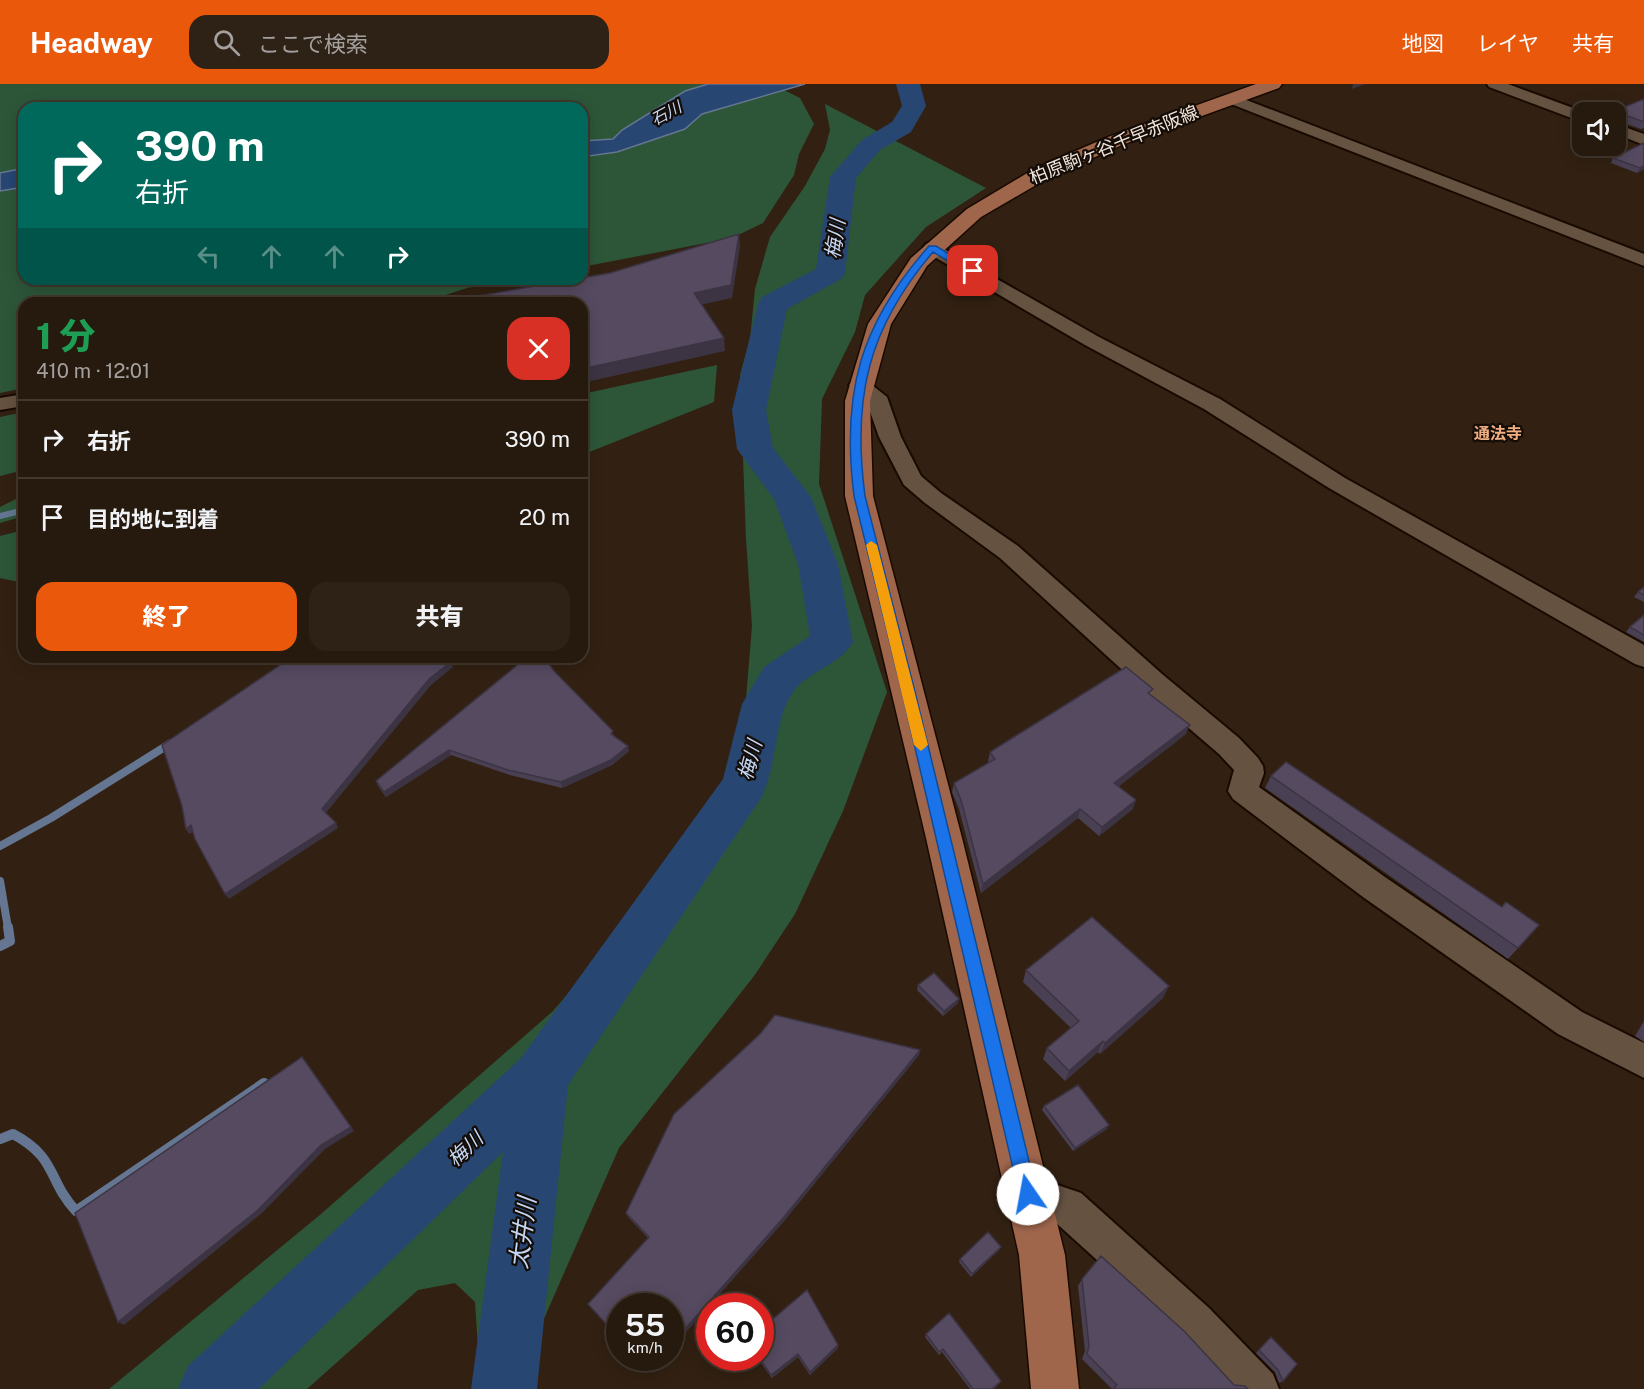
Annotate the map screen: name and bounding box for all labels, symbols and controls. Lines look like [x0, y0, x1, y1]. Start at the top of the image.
search box [189, 15, 609, 69]
text: Headway [30, 26, 153, 59]
icon: search [210, 26, 243, 59]
text: ここで検索 [258, 31, 368, 57]
text: 地図 [1402, 31, 1444, 56]
text: レイヤ [1477, 31, 1539, 56]
text: 共有 [1572, 31, 1614, 56]
water label: 石川 [648, 97, 687, 129]
street label: 柏原駒ヶ谷千早赤阪線 [1026, 101, 1201, 188]
map controls [1572, 102, 1626, 156]
button: sound [1572, 102, 1626, 156]
text: 390 m [135, 121, 265, 170]
icon: right [36, 126, 114, 204]
text: 右折 [135, 176, 189, 208]
water label: 梅川 [820, 216, 850, 260]
icon: left [192, 240, 225, 273]
icon: ahead [255, 240, 288, 273]
icon: ahead [318, 240, 351, 273]
icon: right [381, 240, 414, 273]
pin [947, 245, 998, 296]
icon: arrive [956, 254, 989, 287]
text: 1 分 [36, 315, 96, 357]
button: close [507, 317, 570, 380]
text: 410 m · 12:01 [36, 359, 150, 383]
icon: right [36, 423, 69, 456]
district label: 通法寺 [1474, 424, 1522, 443]
text: 390 m [505, 426, 570, 452]
text: 右折 [87, 428, 131, 454]
icon: arrive [36, 501, 69, 534]
text: 20 m [519, 504, 570, 530]
text: 目的地に到着 [87, 506, 219, 532]
button: 終了 [36, 582, 297, 651]
button: 共有 [309, 582, 570, 651]
water label: 梅川 [733, 736, 767, 782]
water label: 梅川 [442, 1125, 489, 1171]
position arrow [996, 1162, 1060, 1226]
water label: 太井川 [504, 1192, 541, 1270]
speed limit sign: 60 [696, 1293, 774, 1371]
text: 55 [625, 1307, 665, 1343]
text: km/h [627, 1339, 663, 1356]

